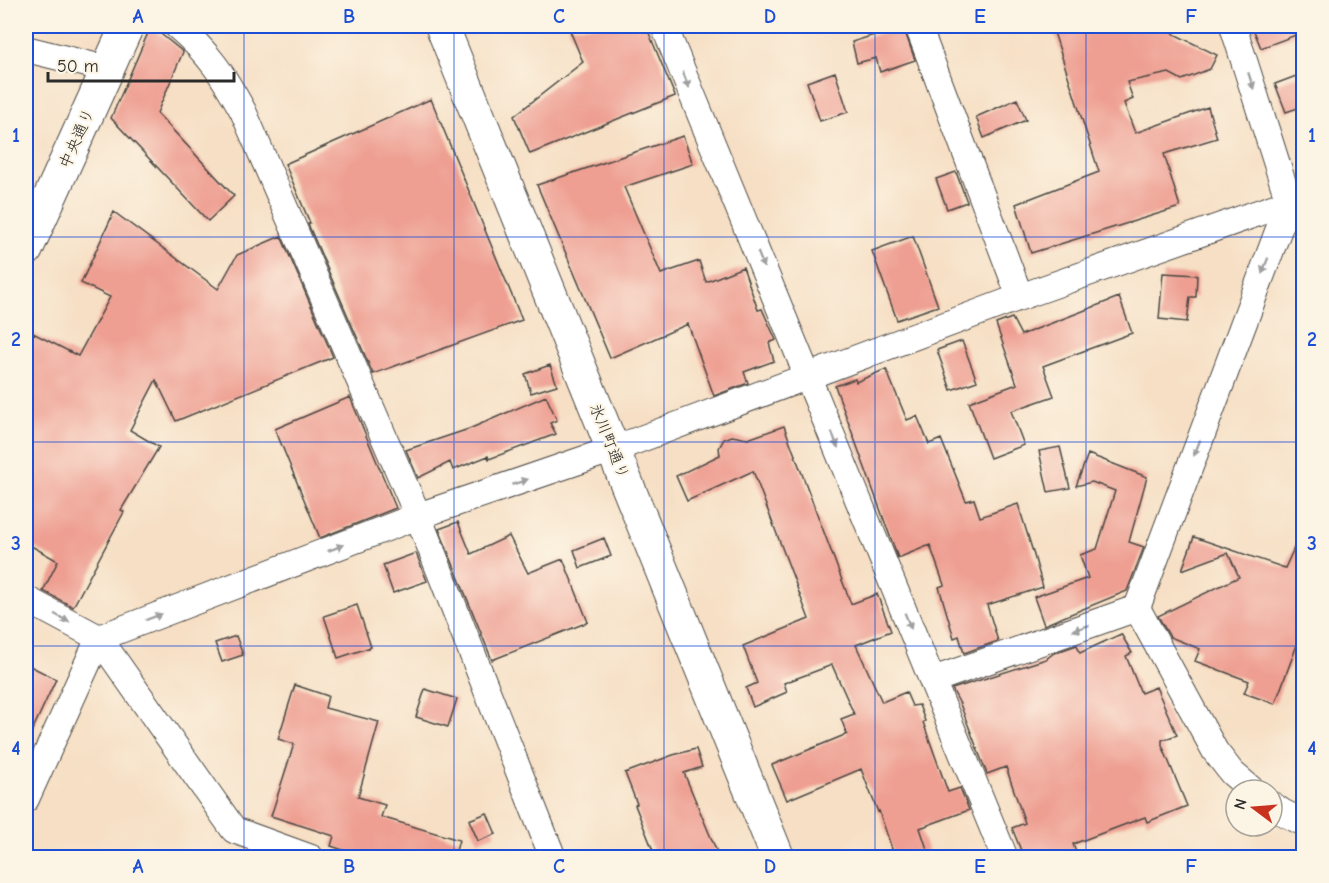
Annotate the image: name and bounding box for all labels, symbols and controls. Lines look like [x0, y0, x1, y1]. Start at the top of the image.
text: A [132, 5, 144, 28]
text: B [343, 5, 355, 28]
text: C [553, 5, 565, 28]
text: D [764, 5, 776, 28]
text: E [974, 5, 986, 28]
text: F [1185, 5, 1197, 28]
scale bar [48, 45, 234, 83]
text: 50 m [57, 56, 99, 77]
one-way arrow [681, 71, 691, 89]
one-way arrow [1247, 72, 1256, 90]
street label: 中央通り [56, 106, 98, 171]
text: 1 [12, 124, 20, 147]
text: 1 [1308, 124, 1316, 147]
one-way arrow [757, 251, 766, 269]
one-way arrow [1260, 257, 1270, 275]
text: 2 [11, 328, 21, 351]
text: 2 [1307, 328, 1317, 351]
street label: 氷川町通り [586, 401, 632, 482]
one-way arrow [830, 432, 840, 450]
one-way arrow [1191, 440, 1201, 458]
one-way arrow [511, 476, 529, 486]
text: 3 [11, 532, 21, 555]
text: 3 [1307, 532, 1317, 555]
one-way arrow [327, 542, 345, 552]
one-way arrow [145, 612, 163, 621]
one-way arrow [904, 612, 913, 630]
one-way arrow [54, 613, 71, 623]
one-way arrow [1072, 623, 1090, 633]
text: 4 [11, 737, 21, 760]
text: 4 [1307, 737, 1317, 760]
north arrow [1224, 778, 1284, 838]
text: N [1230, 797, 1251, 812]
text: A [132, 855, 144, 878]
text: B [343, 855, 355, 878]
text: C [553, 855, 565, 878]
text: D [764, 855, 776, 878]
text: E [974, 855, 986, 878]
text: F [1185, 855, 1197, 878]

